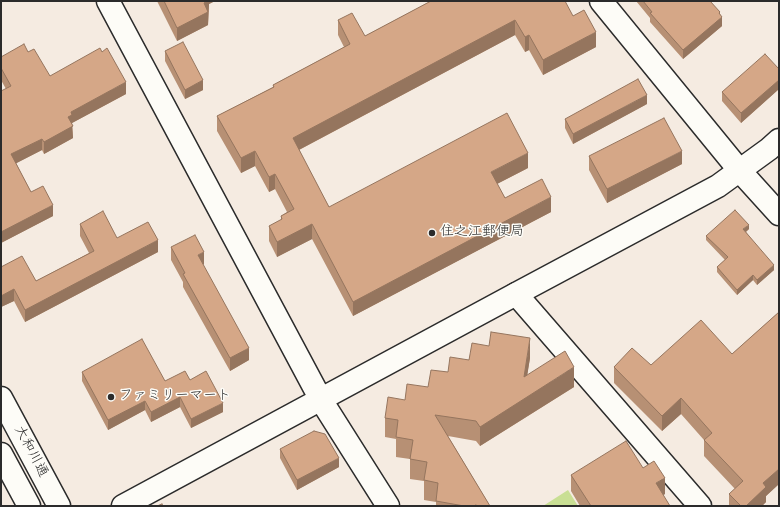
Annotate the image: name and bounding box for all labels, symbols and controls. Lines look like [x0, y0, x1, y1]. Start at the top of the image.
place label: 住之江郵便局 [440, 225, 524, 241]
marker: 住之江郵便局 [427, 228, 437, 238]
place label: ファミリーマート [119, 389, 231, 405]
marker: ファミリーマート [106, 392, 116, 402]
street label: 大和川通 [9, 423, 51, 481]

